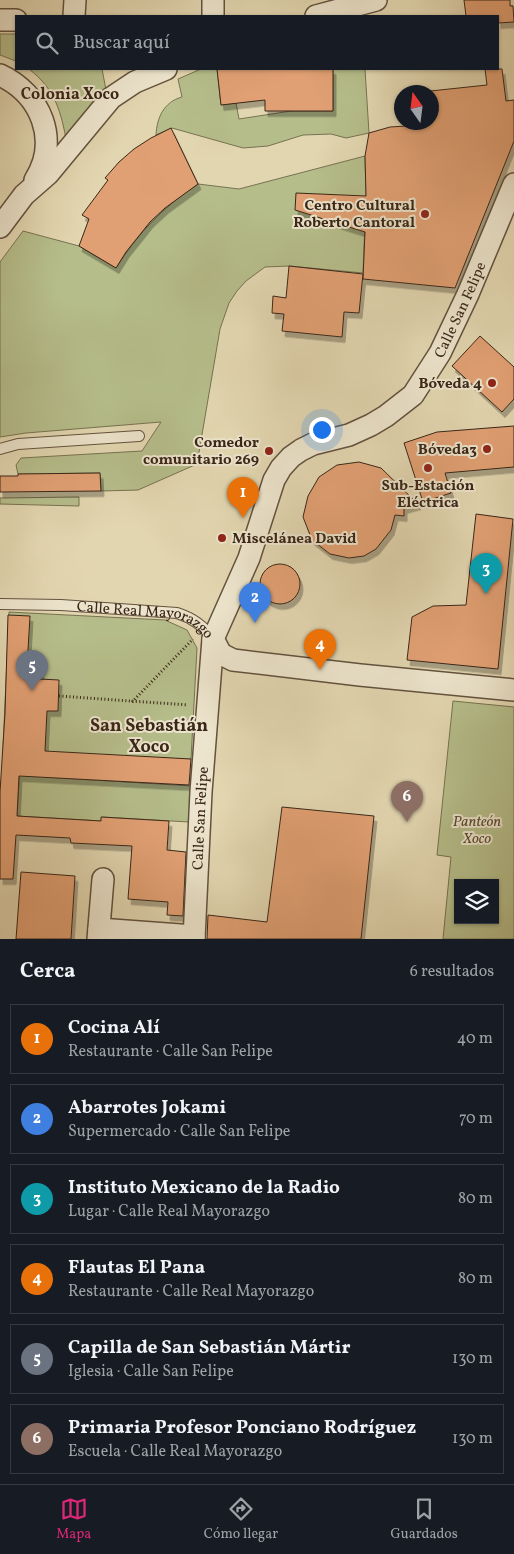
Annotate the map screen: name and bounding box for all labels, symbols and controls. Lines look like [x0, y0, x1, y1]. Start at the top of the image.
search box [15, 15, 499, 70]
icon: search [33, 29, 61, 57]
text: Buscar aquí [73, 30, 170, 56]
district label: Colonia Xoco [21, 84, 119, 106]
north arrow [394, 85, 439, 130]
place label: Centro Cultural Roberto Cantoral [293, 196, 415, 234]
marker: Centro Cultural Roberto Cantoral [419, 208, 431, 220]
street label: Calle San Felipe [430, 259, 492, 362]
place label: Bóveda 4 [418, 374, 482, 395]
marker: Bóveda 4 [486, 377, 498, 389]
your location [309, 417, 335, 443]
place label: Comedor comunitario 269 [143, 433, 259, 471]
place label: Bóveda3 [418, 440, 477, 461]
marker: Bóveda3 [481, 443, 493, 455]
marker: Comedor comunitario 269 [263, 445, 275, 457]
marker: Sub-Estación Eléctrica [422, 462, 434, 474]
place label: Sub-Estación Eléctrica [382, 476, 475, 514]
pin: 1 [227, 477, 259, 518]
place label: Miscelánea David [232, 529, 356, 550]
marker: Miscelánea David [216, 532, 228, 544]
pin: 3 [470, 553, 502, 594]
pin: 2 [239, 582, 271, 623]
street label: Calle Real Mayorazgo [76, 597, 218, 644]
pin: 4 [304, 629, 336, 670]
pin: 5 [16, 650, 48, 691]
district label: San Sebastián Xoco [90, 714, 208, 760]
street label: Calle San Felipe [188, 766, 215, 871]
pin: 6 [391, 781, 423, 822]
park label: Panteón Xoco [453, 812, 501, 850]
map controls [454, 879, 499, 924]
button: layers [454, 879, 499, 924]
text: Cerca [20, 957, 75, 986]
text: 6 resultados [410, 961, 494, 983]
text: Cocina Alí [68, 1015, 160, 1041]
text: 1 [34, 1028, 40, 1050]
text: 40 m [457, 1028, 493, 1050]
text: Restaurante · Calle San Felipe [68, 1041, 273, 1063]
text: Abarrotes Jokami [68, 1095, 226, 1121]
text: 2 [33, 1108, 41, 1130]
text: 70 m [459, 1108, 493, 1130]
text: Supermercado · Calle San Felipe [68, 1121, 290, 1143]
text: Instituto Mexicano de la Radio [68, 1175, 340, 1201]
text: 3 [33, 1188, 41, 1210]
text: 80 m [458, 1188, 493, 1210]
text: Lugar · Calle Real Mayorazgo [68, 1201, 270, 1223]
text: Flautas El Pana [68, 1255, 205, 1281]
text: 4 [32, 1268, 42, 1290]
text: 80 m [458, 1268, 493, 1290]
text: Restaurante · Calle Real Mayorazgo [68, 1281, 314, 1303]
text: Capilla de San Sebastián Mártir [68, 1335, 351, 1361]
text: 5 [33, 1348, 41, 1370]
text: 130 m [452, 1348, 493, 1370]
text: Iglesia · Calle San Felipe [68, 1361, 234, 1383]
text: Primaria Profesor Ponciano Rodríguez [68, 1415, 416, 1441]
text: 6 [33, 1428, 41, 1450]
text: 130 m [452, 1428, 493, 1450]
text: Escuela · Calle Real Mayorazgo [68, 1441, 282, 1463]
tab: Mapa [56, 1495, 91, 1544]
tab: Cómo llegar [204, 1495, 278, 1544]
tab: Guardados [391, 1495, 458, 1544]

